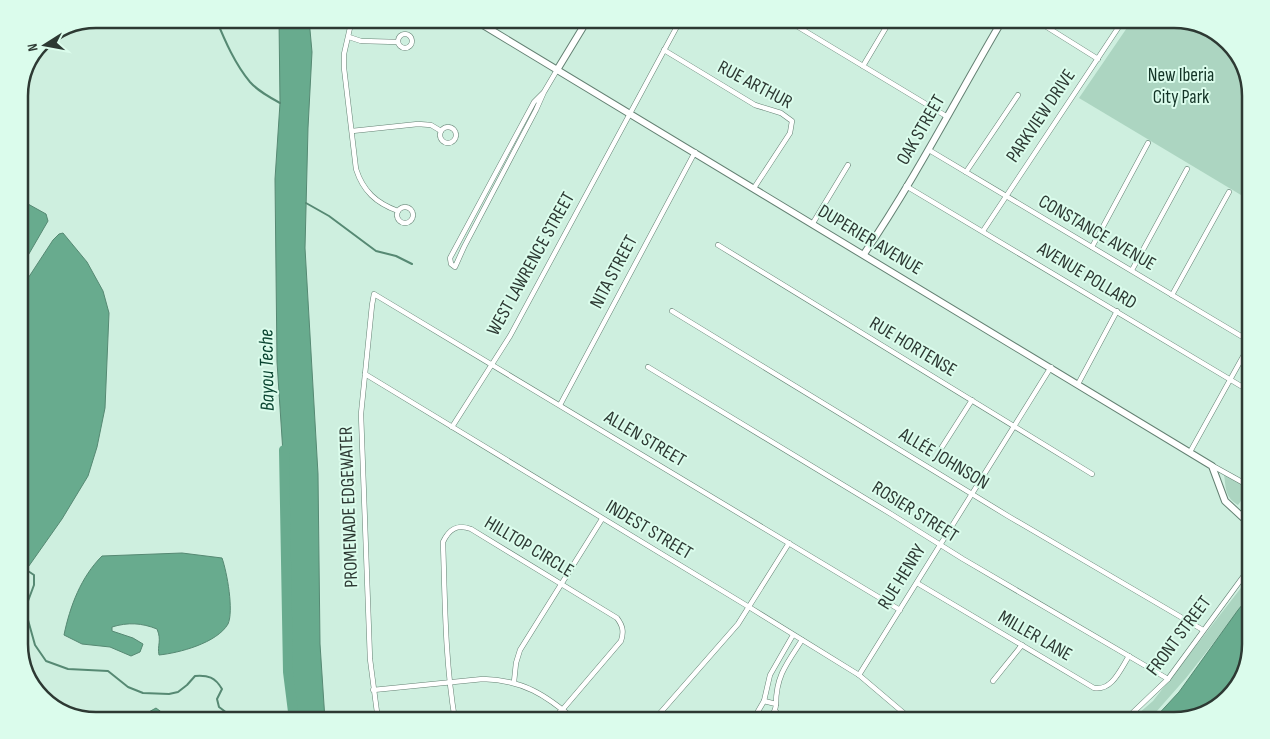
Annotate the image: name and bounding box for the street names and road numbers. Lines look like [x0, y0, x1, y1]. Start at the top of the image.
street label: RUE ARTHUR [714, 56, 796, 114]
street label: PARKVIEW DRIVE [1001, 65, 1081, 167]
street label: OAK STREET [892, 91, 950, 169]
street label: WEST LAWRENCE STREET [482, 188, 580, 340]
street label: CONSTANCE AVENUE [1034, 190, 1160, 276]
street label: DUPERIER AVENUE [814, 200, 926, 280]
street label: NITA STREET [585, 231, 643, 312]
street label: AVENUE POLLARD [1032, 237, 1141, 315]
street label: RUE HORTENSE [865, 312, 961, 382]
street label: ALLEN STREET [599, 405, 690, 472]
street label: ALLÉE JOHNSON [894, 423, 993, 495]
street label: PROMENADE EDGEWATER [335, 426, 363, 588]
street label: ROSIER STREET [868, 476, 963, 548]
street label: INDEST STREET [601, 495, 697, 565]
street label: HILLTOP CIRCLE [480, 511, 578, 583]
street label: RUE HENRY [873, 540, 931, 614]
street label: FRONT STREET [1142, 591, 1217, 680]
street label: MILLER LANE [994, 606, 1076, 666]

